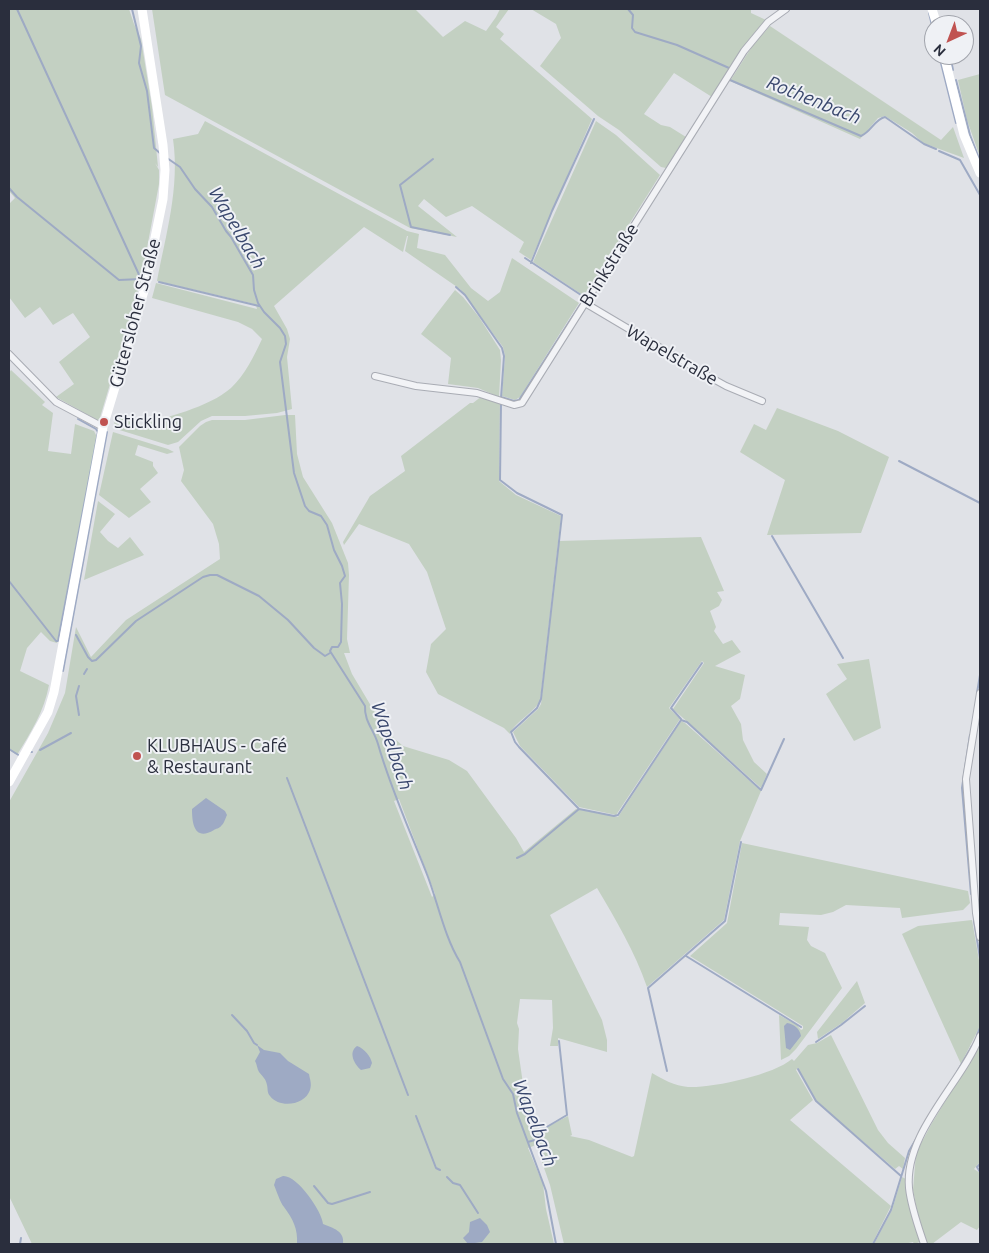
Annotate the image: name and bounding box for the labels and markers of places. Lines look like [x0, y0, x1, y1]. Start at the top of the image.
place label: Stickling [114, 411, 182, 433]
marker: Stickling [98, 416, 110, 428]
place label: KLUBHAUS - Café & Restaurant [147, 735, 287, 778]
marker: KLUBHAUS - Café & Restaurant [131, 750, 143, 762]

